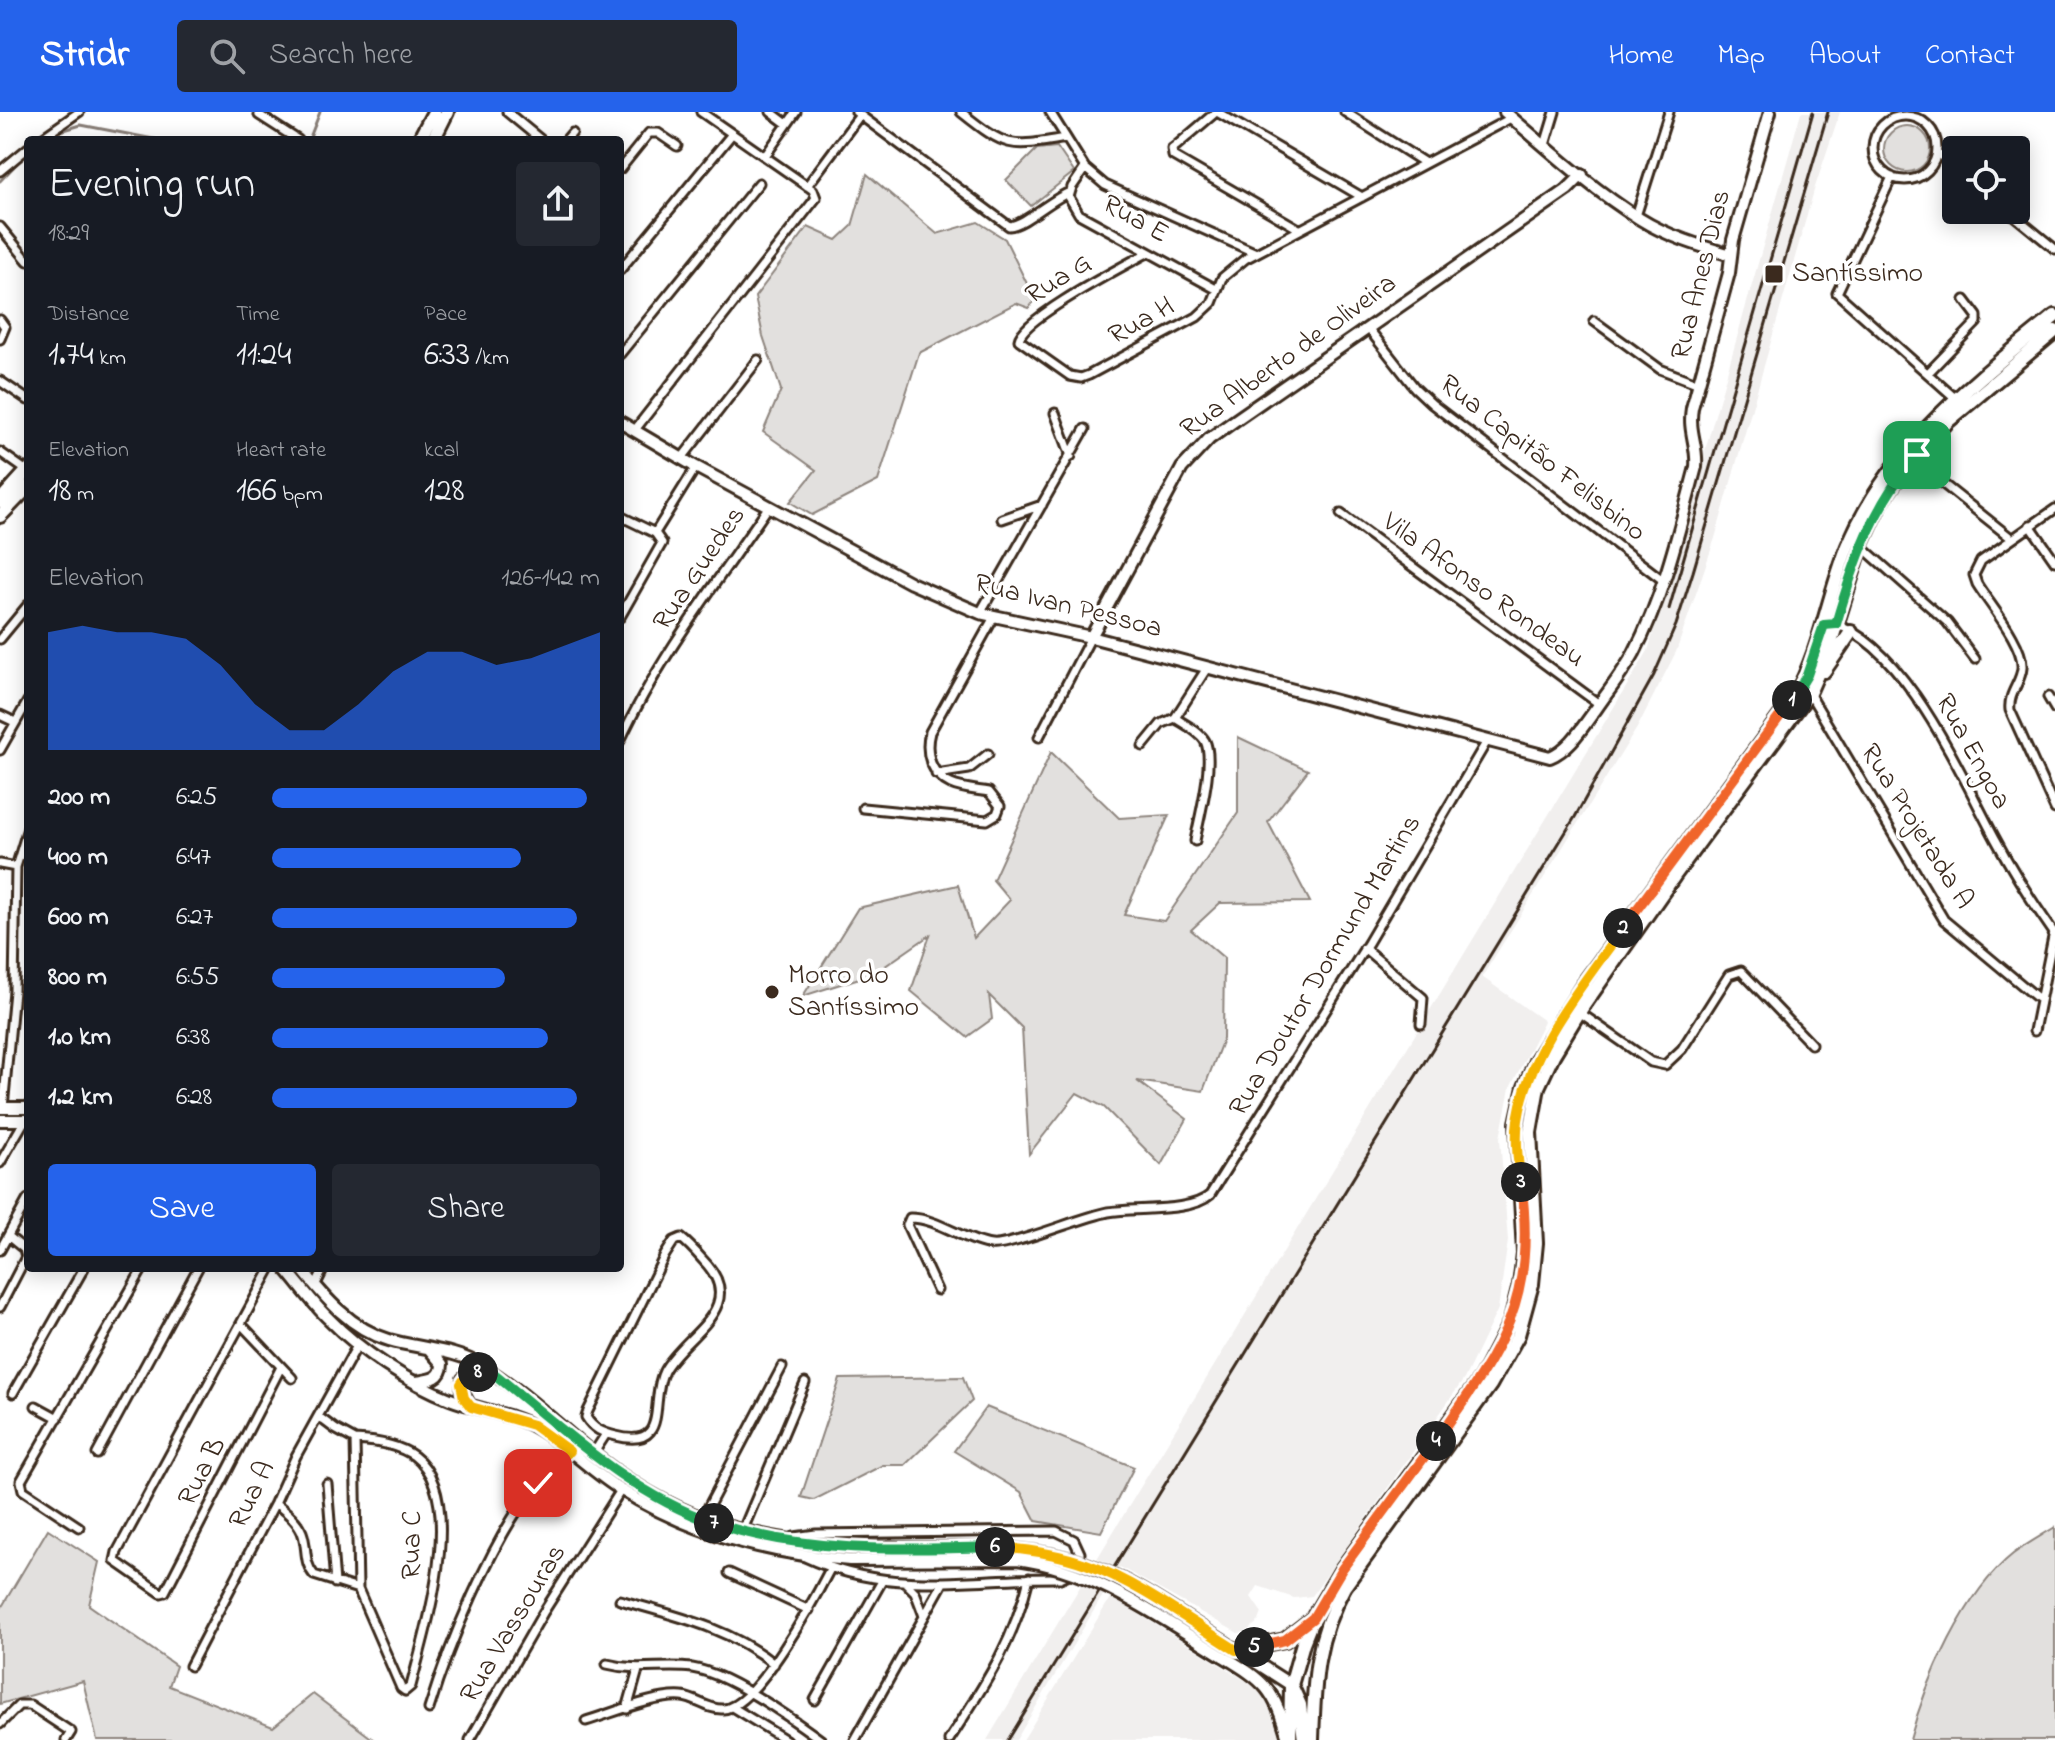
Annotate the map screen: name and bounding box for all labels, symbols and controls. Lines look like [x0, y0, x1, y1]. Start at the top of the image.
search box [177, 20, 737, 92]
text: Stridr [40, 28, 129, 84]
icon: search [205, 34, 249, 78]
text: Search here [269, 34, 413, 78]
text: Home [1608, 36, 1674, 77]
text: Map [1718, 36, 1765, 77]
text: About [1809, 36, 1881, 77]
text: Contact [1925, 36, 2015, 77]
map controls [1942, 136, 2030, 224]
button: locate [1942, 136, 2030, 224]
text: Evening run [48, 153, 255, 217]
button: share [516, 162, 600, 246]
street label: Rua E [1094, 185, 1176, 255]
street label: Rua Anes Dias [1661, 186, 1743, 364]
text: 18:29 [48, 215, 89, 253]
street label: Rua G [1018, 244, 1100, 316]
place label: Santíssimo [1792, 254, 1923, 295]
marker: Santíssimo [1763, 263, 1785, 285]
street label: Rua Alberto de Oliveira [1172, 264, 1406, 450]
street label: Rua H [1102, 287, 1182, 357]
text: Distance [48, 299, 129, 331]
text: Time [236, 299, 280, 331]
text: Pace [424, 299, 467, 331]
text: 1.74 [48, 331, 94, 381]
text: 11:24 [236, 331, 291, 381]
text: 6:33 [424, 331, 470, 381]
text: km [94, 343, 126, 375]
text: /km [470, 343, 509, 375]
street label: Rua Capitão Felisbino [1430, 365, 1654, 553]
pin [1883, 421, 1951, 489]
icon: arrive [1895, 433, 1939, 477]
text: Elevation [48, 435, 129, 467]
text: Heart rate [236, 435, 326, 467]
text: kcal [424, 435, 459, 467]
text: 18 [48, 467, 72, 517]
text: 166 [236, 467, 277, 517]
text: 128 [424, 467, 464, 517]
text: m [72, 479, 94, 511]
text: bpm [277, 479, 323, 511]
street label: Rua Guedes [643, 499, 757, 639]
street label: Vila Afonso Rondeau [1372, 503, 1593, 679]
text: Elevation [48, 560, 144, 598]
text: 126–142 m [501, 560, 600, 598]
street label: Rua Ivan Pessoa [970, 564, 1166, 650]
pin: 1 [1772, 680, 1812, 720]
text: 1 [1789, 684, 1796, 716]
street label: Rua Engoa [1923, 687, 2021, 817]
street label: Rua Projetada A [1849, 736, 1983, 918]
text: 200 m [48, 779, 110, 817]
text: 6:25 [176, 779, 217, 817]
street label: Rua Doutor Dormund Martins [1219, 807, 1433, 1125]
text: 400 m [48, 839, 108, 877]
text: 6:47 [176, 839, 211, 877]
text: 600 m [48, 899, 109, 937]
text: 6:27 [176, 899, 213, 937]
pin: 2 [1603, 908, 1643, 948]
text: 2 [1618, 912, 1628, 944]
place label: Morro do Santíssimo [788, 956, 919, 1029]
text: 800 m [48, 959, 107, 997]
text: 6:55 [176, 959, 219, 997]
marker: Morro do Santíssimo [763, 983, 781, 1001]
text: 1.0 km [48, 1019, 111, 1057]
text: 6:38 [176, 1019, 210, 1057]
text: 1.2 km [48, 1079, 113, 1117]
text: 6:28 [176, 1079, 212, 1117]
pin: 3 [1501, 1162, 1541, 1202]
button: Save [48, 1164, 316, 1256]
button: Share [332, 1164, 600, 1256]
text: 3 [1516, 1166, 1526, 1198]
pin: 8 [458, 1352, 498, 1392]
text: 8 [474, 1356, 482, 1388]
pin: 4 [1416, 1421, 1456, 1461]
text: 4 [1431, 1425, 1441, 1457]
street label: Rua B [168, 1430, 238, 1514]
pin [504, 1449, 572, 1517]
street label: Rua A [219, 1454, 287, 1536]
icon: check [516, 1461, 560, 1505]
pin: 7 [694, 1503, 734, 1543]
text: 7 [709, 1507, 719, 1539]
street label: Rua C [392, 1510, 434, 1580]
pin: 6 [975, 1527, 1015, 1567]
text: 6 [990, 1531, 1000, 1563]
street label: Rua Vassouras [450, 1537, 578, 1711]
pin: 5 [1234, 1627, 1274, 1667]
text: 5 [1248, 1631, 1260, 1663]

